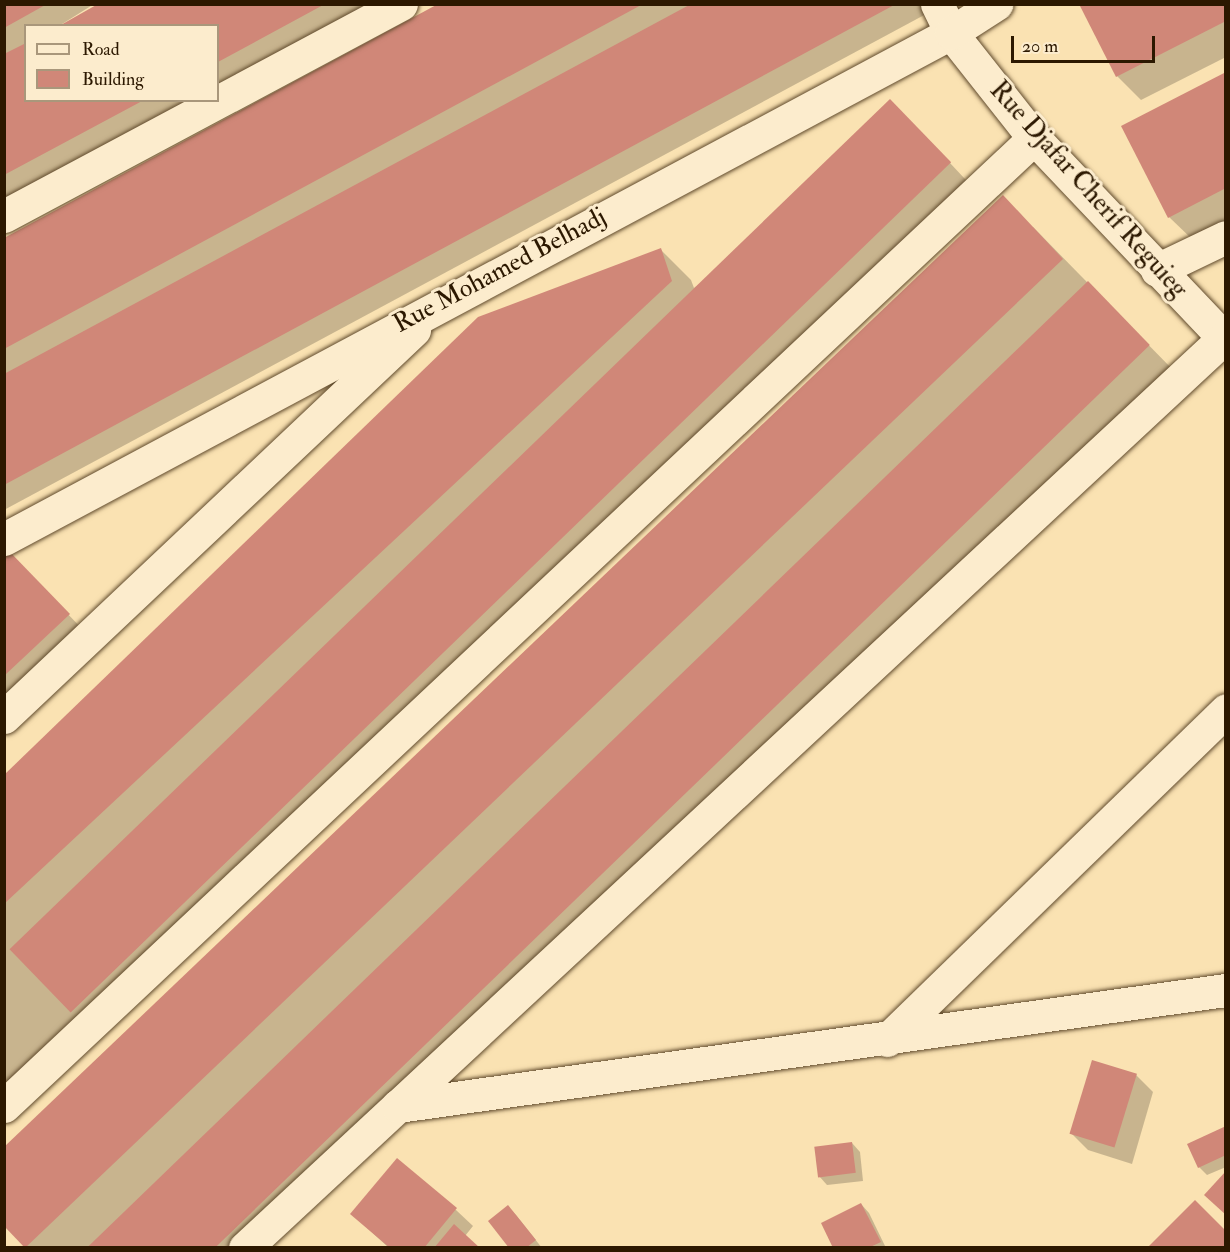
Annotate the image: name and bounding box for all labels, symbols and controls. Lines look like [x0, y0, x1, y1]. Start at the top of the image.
legend [24, 24, 219, 102]
scale bar [1014, 24, 1158, 62]
text: 20 m [1022, 35, 1058, 58]
text: Road [82, 38, 120, 61]
text: Building [82, 68, 144, 91]
street label: Rue Djafar Cherif Reguieg [983, 75, 1193, 305]
street label: Rue Mohamed Belhadj [388, 202, 612, 340]

